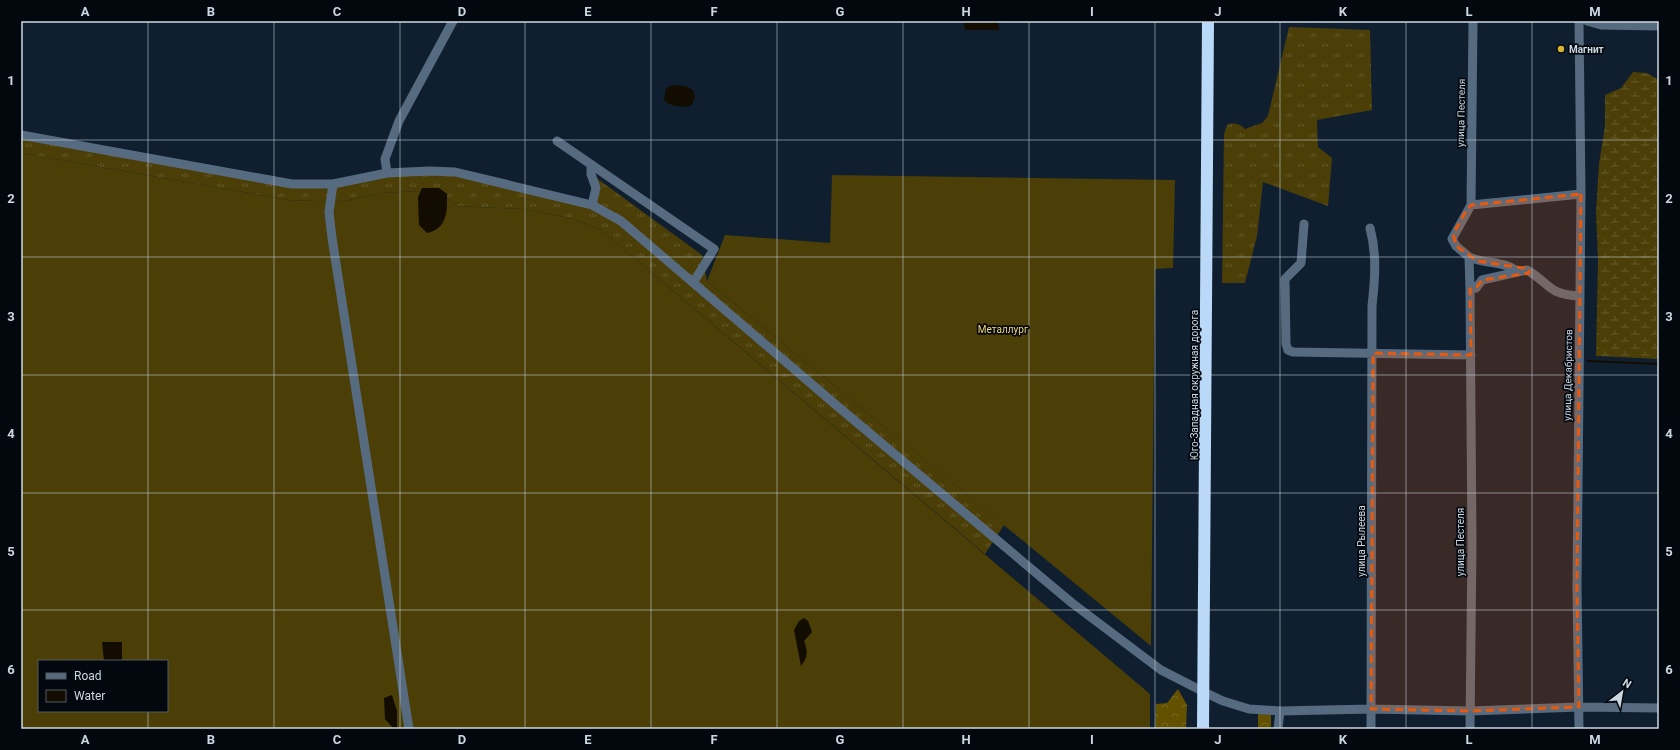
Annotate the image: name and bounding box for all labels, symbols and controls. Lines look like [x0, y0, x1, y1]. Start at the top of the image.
text: A [81, 4, 90, 19]
text: B [207, 4, 215, 19]
text: C [333, 4, 342, 19]
text: D [458, 4, 466, 19]
text: E [584, 4, 592, 19]
text: F [710, 4, 718, 19]
text: G [836, 4, 845, 19]
text: H [961, 4, 971, 19]
text: I [1090, 4, 1094, 19]
text: J [1214, 4, 1222, 19]
text: K [1339, 4, 1348, 19]
text: L [1465, 4, 1473, 19]
text: M [1589, 4, 1601, 19]
marker: Магнит [1556, 44, 1566, 54]
place label: Магнит [1569, 44, 1604, 55]
text: 1 [7, 73, 15, 88]
text: 1 [1665, 73, 1673, 88]
street label: улица Пестеля [1455, 79, 1467, 147]
text: 2 [7, 191, 15, 206]
text: 2 [1665, 191, 1673, 206]
text: 3 [7, 309, 15, 324]
text: 3 [1665, 309, 1673, 324]
street label: Юго-Западная окружная дорога [1189, 310, 1200, 460]
park label: Металлург [978, 324, 1029, 335]
street label: улица Декабристов [1562, 329, 1574, 421]
text: 4 [7, 426, 15, 441]
text: 4 [1665, 426, 1673, 441]
street label: улица Рылеева [1356, 505, 1367, 577]
street label: улица Пестеля [1455, 508, 1466, 576]
text: 5 [7, 544, 15, 559]
text: 5 [1665, 544, 1673, 559]
legend [38, 660, 168, 712]
text: 6 [7, 662, 15, 677]
text: 6 [1665, 662, 1673, 677]
text: Road [74, 669, 102, 683]
north arrow [1602, 672, 1642, 712]
text: N [1620, 676, 1634, 692]
text: Water [74, 689, 105, 703]
text: A [81, 732, 90, 747]
text: B [207, 732, 215, 747]
text: C [333, 732, 342, 747]
text: D [458, 732, 466, 747]
text: E [584, 732, 592, 747]
text: F [710, 732, 718, 747]
text: G [836, 732, 845, 747]
text: H [961, 732, 971, 747]
text: I [1090, 732, 1094, 747]
text: J [1214, 732, 1222, 747]
text: K [1339, 732, 1348, 747]
text: L [1465, 732, 1473, 747]
text: M [1589, 732, 1601, 747]

